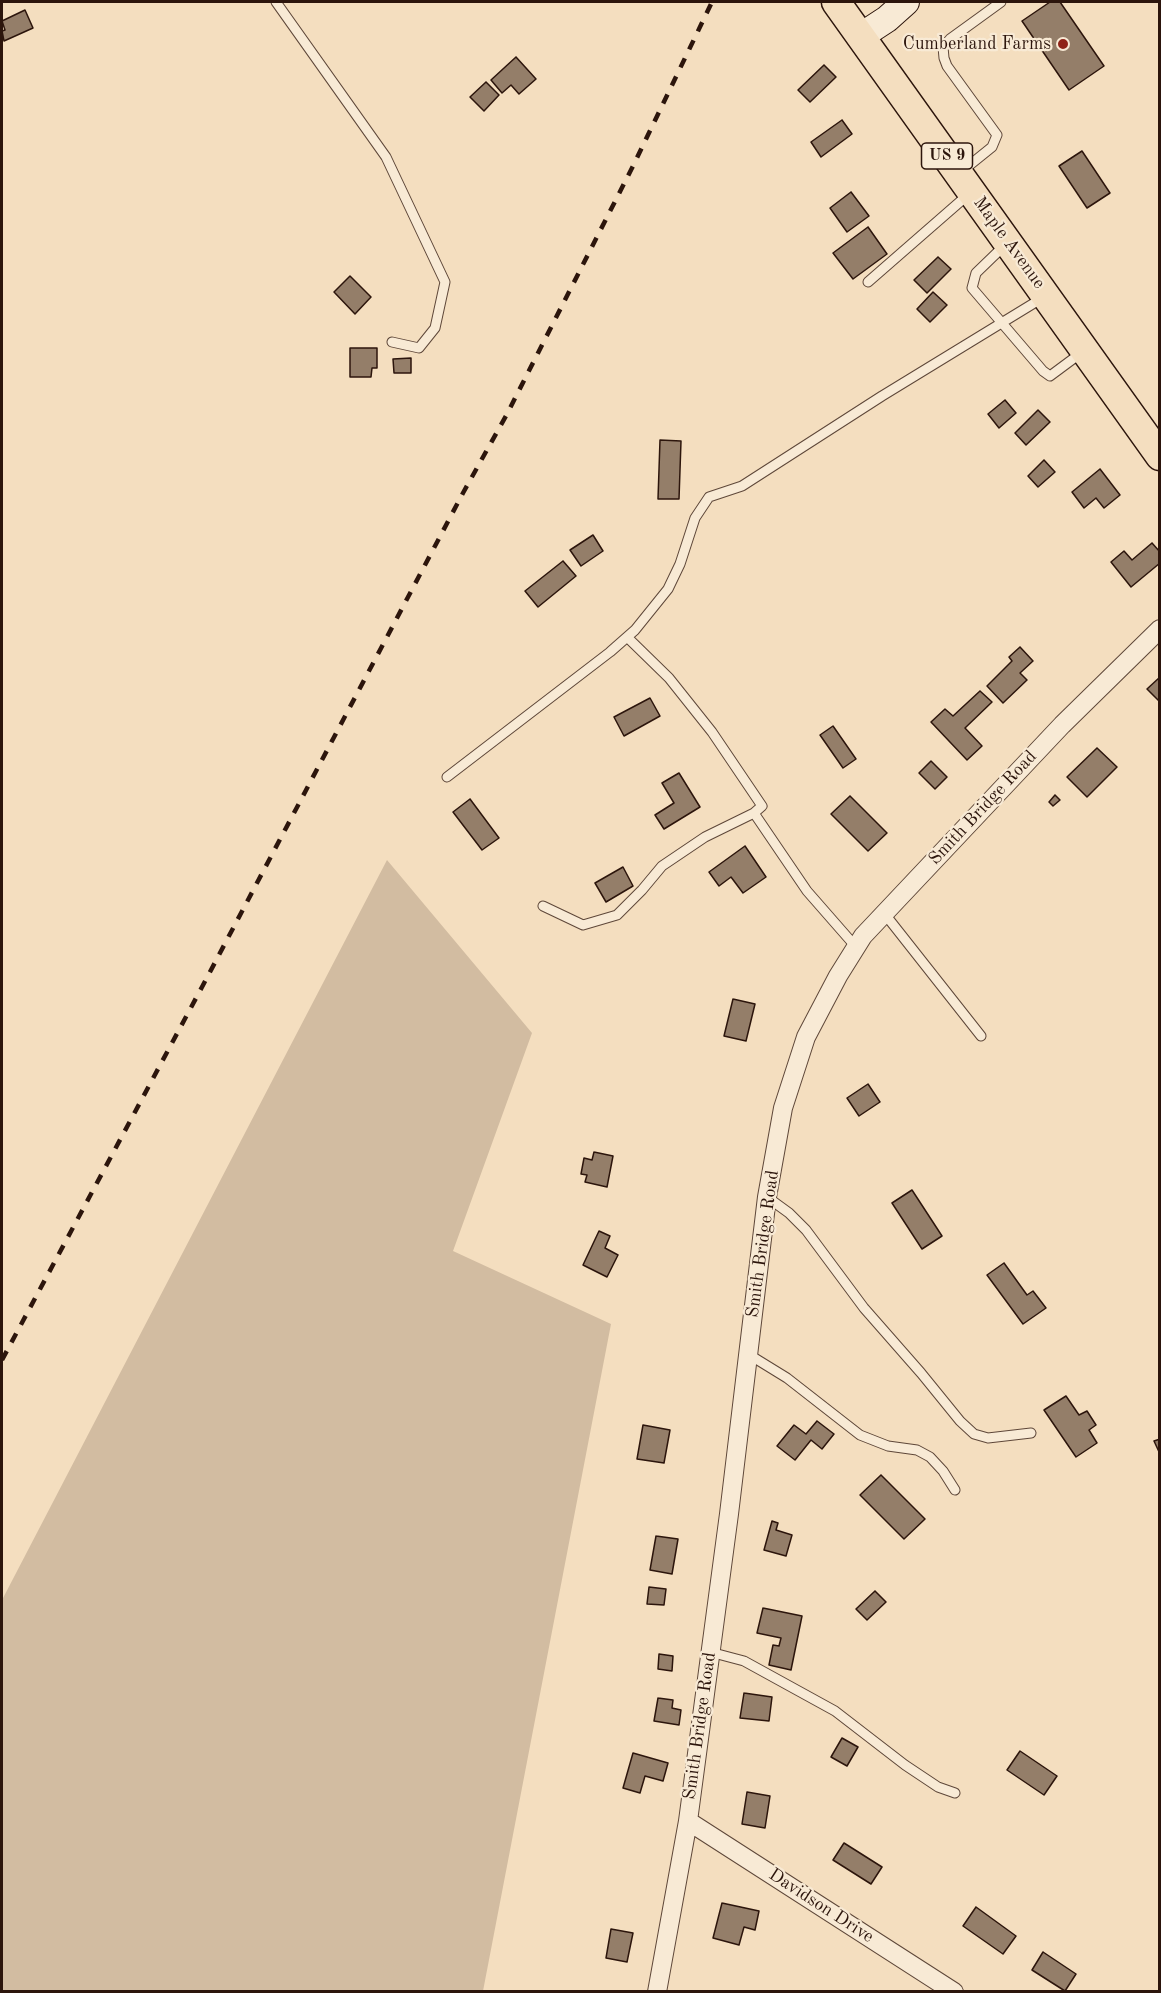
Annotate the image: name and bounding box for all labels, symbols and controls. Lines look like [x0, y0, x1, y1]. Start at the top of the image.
place label: Cumberland Farms [903, 33, 1051, 55]
marker: Cumberland Farms [1056, 37, 1070, 51]
road number: US 9 [922, 143, 972, 169]
street label: Maple Avenue [968, 193, 1050, 293]
street label: Smith Bridge Road [924, 746, 1042, 870]
street label: Smith Bridge Road [742, 1169, 784, 1319]
street label: Smith Bridge Road [679, 1651, 721, 1801]
street label: Davidson Drive [764, 1864, 878, 1948]

